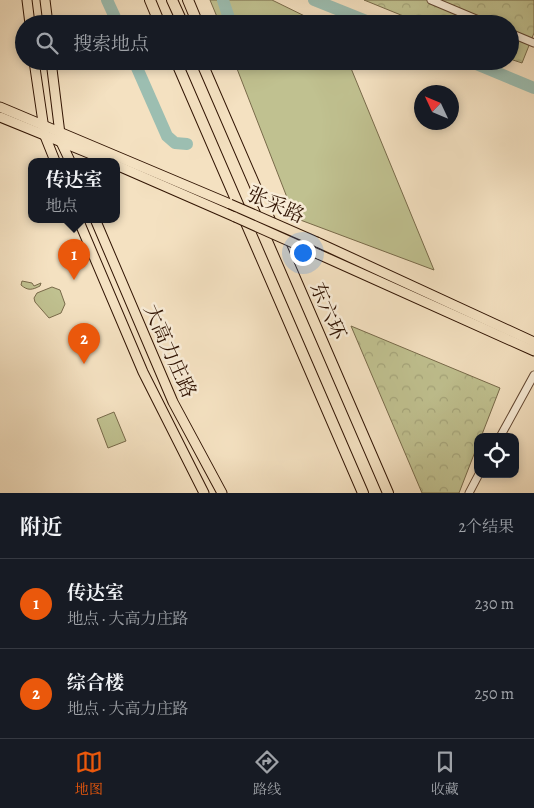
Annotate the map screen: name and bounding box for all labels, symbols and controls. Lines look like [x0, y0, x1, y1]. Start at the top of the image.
search box [15, 15, 519, 70]
icon: search [33, 29, 61, 57]
text: 搜索地点 [73, 31, 149, 57]
north arrow [414, 85, 459, 130]
popup [28, 158, 120, 223]
text: 传达室 [45, 167, 103, 193]
street label: 张采路 [243, 180, 309, 230]
text: 地点 [45, 195, 78, 217]
pin: 1 [58, 239, 90, 280]
your location [290, 240, 316, 266]
street label: 东六环 [304, 278, 352, 344]
street label: 大高力庄路 [137, 300, 203, 402]
pin: 2 [68, 323, 100, 364]
map controls [474, 433, 519, 478]
button: locate [474, 433, 519, 478]
text: 附近 [20, 513, 62, 541]
text: 2个结果 [458, 516, 514, 538]
text: 传达室 [67, 580, 124, 606]
text: 1 [33, 593, 39, 615]
text: 230 m [475, 593, 514, 615]
text: 地点 · 大高力庄路 [67, 608, 189, 630]
text: 综合楼 [67, 670, 124, 696]
text: 2 [32, 683, 40, 705]
text: 250 m [475, 683, 514, 705]
text: 地点 · 大高力庄路 [67, 698, 189, 720]
tab: 地图 [75, 748, 103, 799]
tab: 路线 [253, 748, 281, 799]
tab: 收藏 [431, 748, 459, 799]

